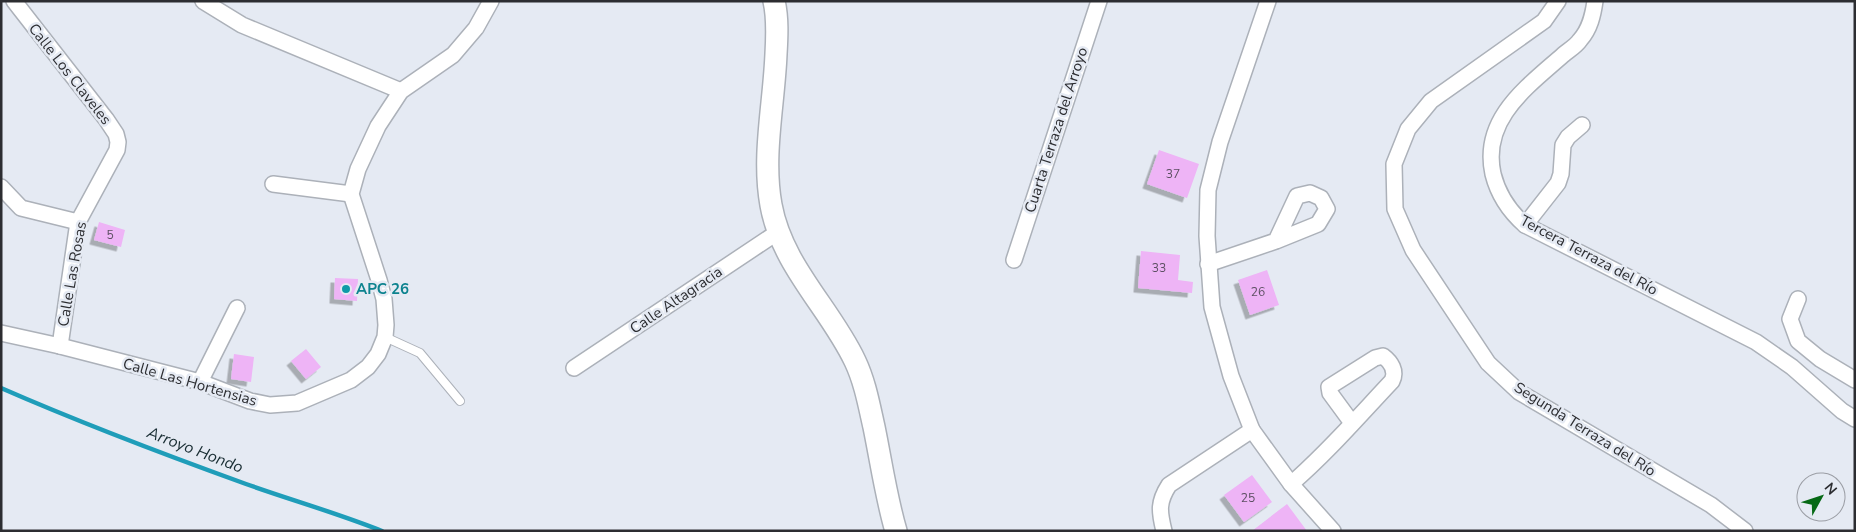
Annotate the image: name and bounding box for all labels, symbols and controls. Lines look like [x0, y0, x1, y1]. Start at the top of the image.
street label: Calle Los Claveles [24, 19, 116, 129]
street label: Cuarta Terraza del Arroyo [1020, 45, 1092, 215]
house number: 37 [1166, 166, 1180, 182]
street label: Tercera Terraza del Río [1517, 210, 1661, 300]
street label: Calle Las Rosas [53, 220, 91, 328]
house number: 5 [106, 227, 114, 243]
house number: 33 [1152, 260, 1166, 276]
street label: Calle Altagracia [626, 262, 726, 338]
place label: APC 26 [356, 279, 409, 299]
marker: APC 26 [340, 283, 352, 295]
house number: 26 [1251, 284, 1265, 300]
street label: Calle Las Hortensias [121, 353, 259, 411]
street label: Segunda Terraza del Río [1510, 377, 1660, 481]
water label: Arroyo Hondo [143, 421, 246, 478]
north arrow [1796, 472, 1846, 522]
text: N [1820, 479, 1841, 499]
house number: 25 [1241, 490, 1255, 506]

